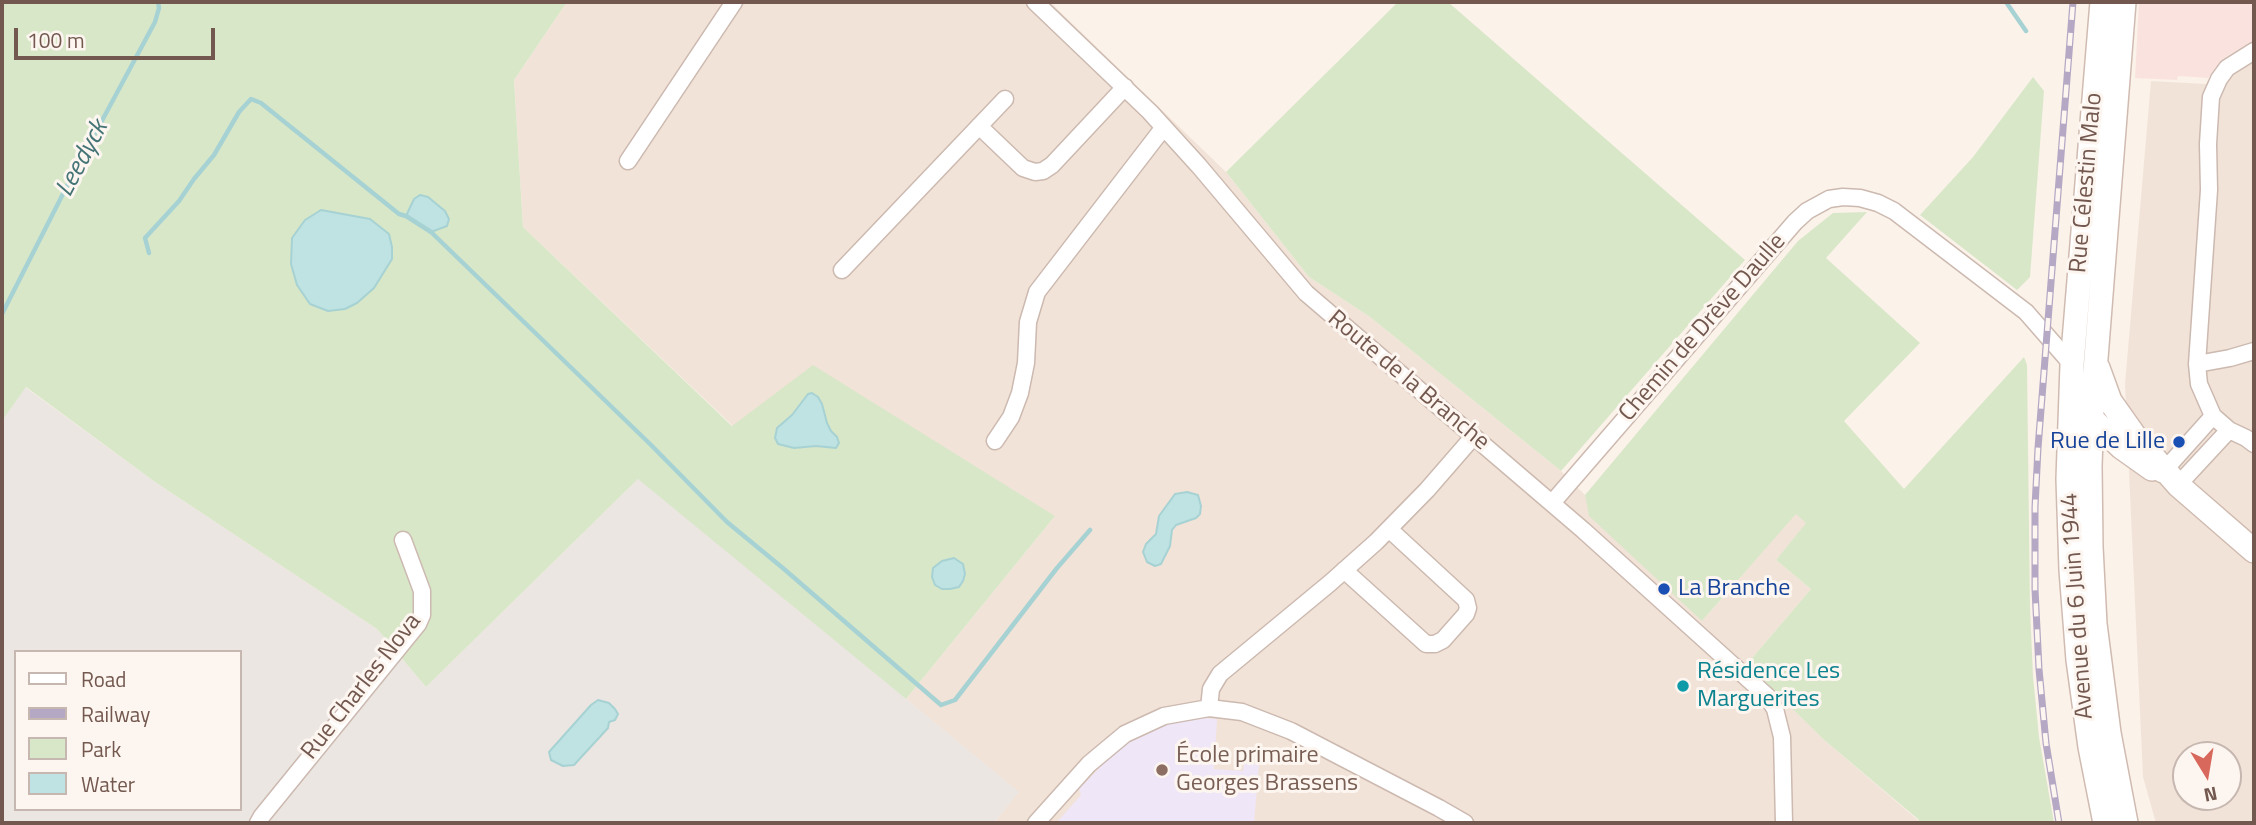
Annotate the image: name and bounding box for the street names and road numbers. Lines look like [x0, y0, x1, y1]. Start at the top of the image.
street label: Rue Célestin Malo [2065, 92, 2109, 274]
street label: Chemin de Drève Daulle [1614, 228, 1792, 428]
street label: Route de la Branche [1321, 305, 1495, 457]
street label: Avenue du 6 Juin 1944 [2056, 492, 2100, 720]
street label: Rue Charles Nova [296, 608, 428, 766]

